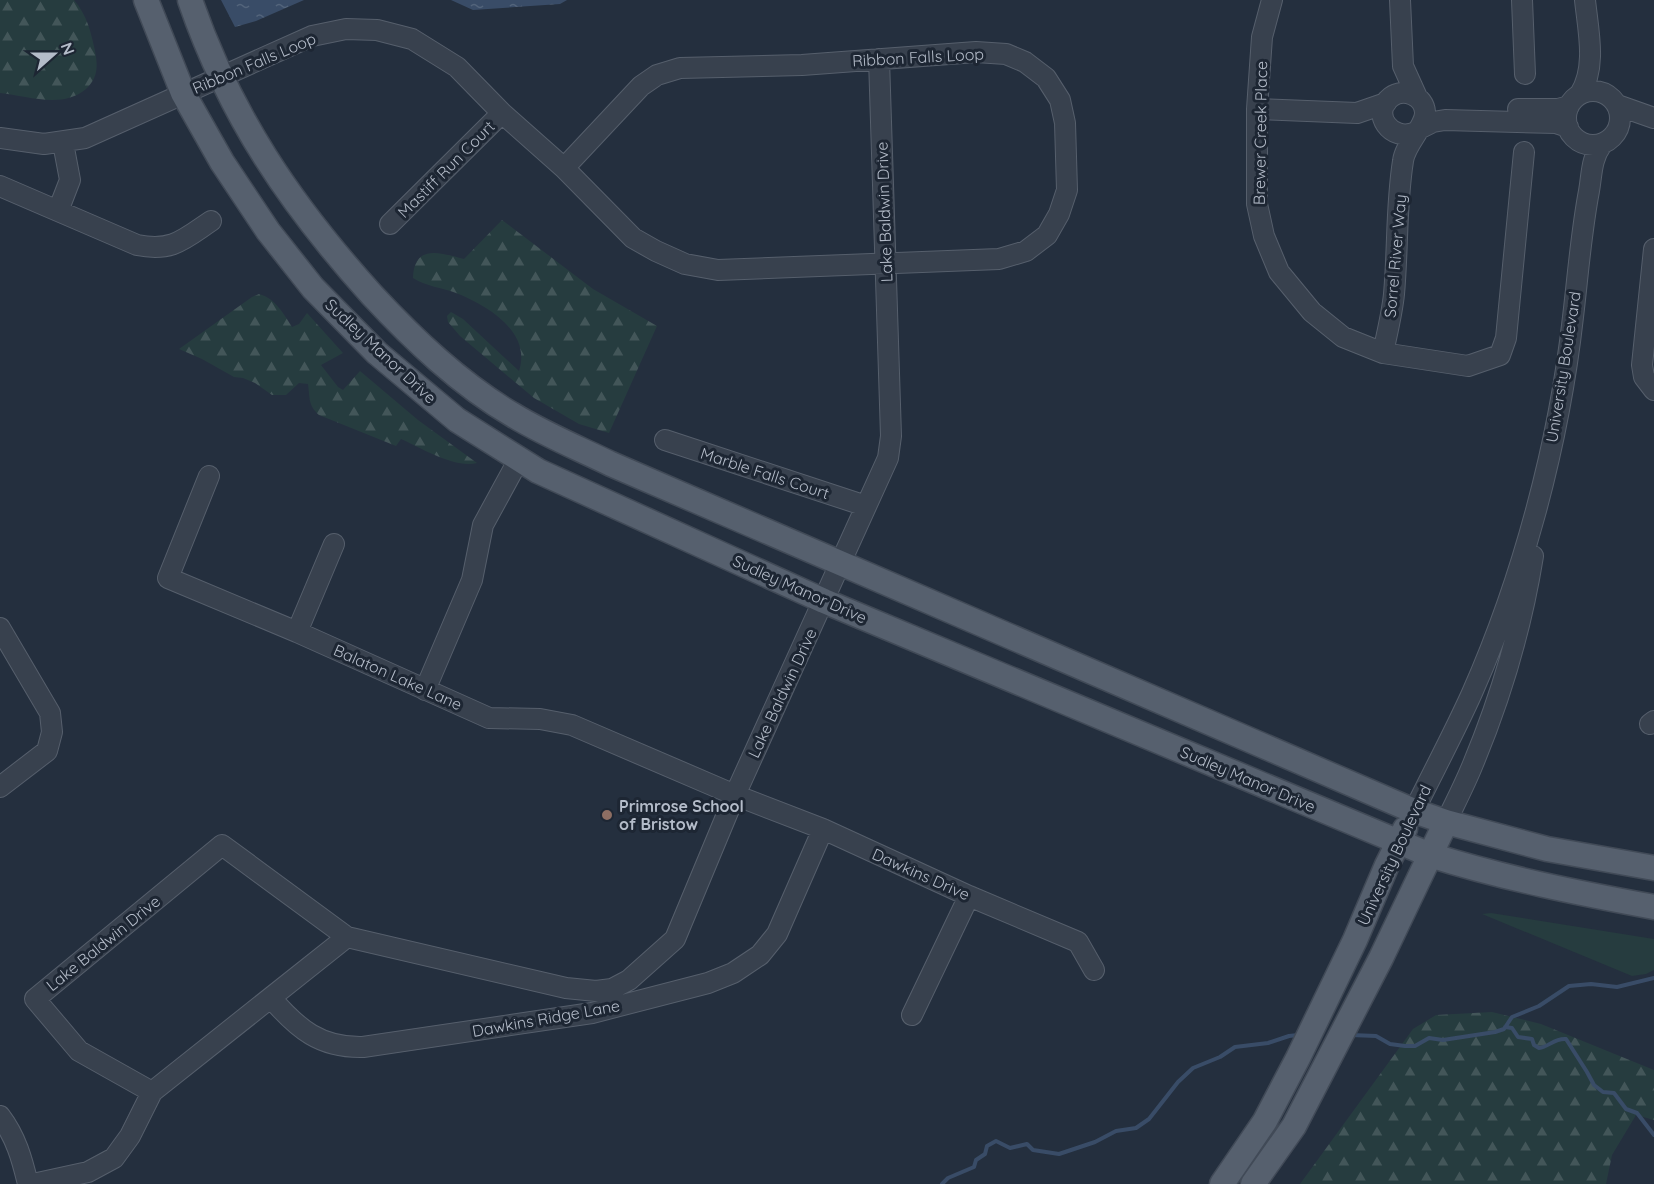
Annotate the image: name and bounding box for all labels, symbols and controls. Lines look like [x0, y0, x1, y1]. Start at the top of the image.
north arrow [24, 24, 84, 84]
street label: Ribbon Falls Loop [189, 28, 319, 98]
text: N [57, 40, 79, 58]
street label: Ribbon Falls Loop [852, 44, 984, 70]
street label: Brewer Creek Place [1249, 61, 1271, 205]
street label: Mastiff Run Court [393, 116, 499, 222]
street label: Lake Baldwin Drive [872, 141, 896, 283]
street label: Sorrel River Way [1380, 193, 1410, 319]
street label: University Boulevard [1541, 290, 1585, 444]
street label: Sudley Manor Drive [321, 294, 441, 408]
street label: Marble Falls Court [698, 443, 832, 503]
street label: Sudley Manor Drive [730, 550, 870, 628]
street label: Lake Baldwin Drive [743, 625, 821, 761]
street label: Balaton Lake Lane [331, 640, 465, 714]
street label: Sudley Manor Drive [1178, 742, 1318, 816]
street label: University Boulevard [1353, 782, 1435, 928]
place label: Primrose School of Bristow [619, 796, 744, 834]
marker: Primrose School of Bristow [600, 808, 614, 822]
street label: Dawkins Drive [869, 844, 973, 904]
street label: Lake Baldwin Drive [42, 891, 164, 995]
street label: Dawkins Ridge Lane [471, 995, 621, 1041]

